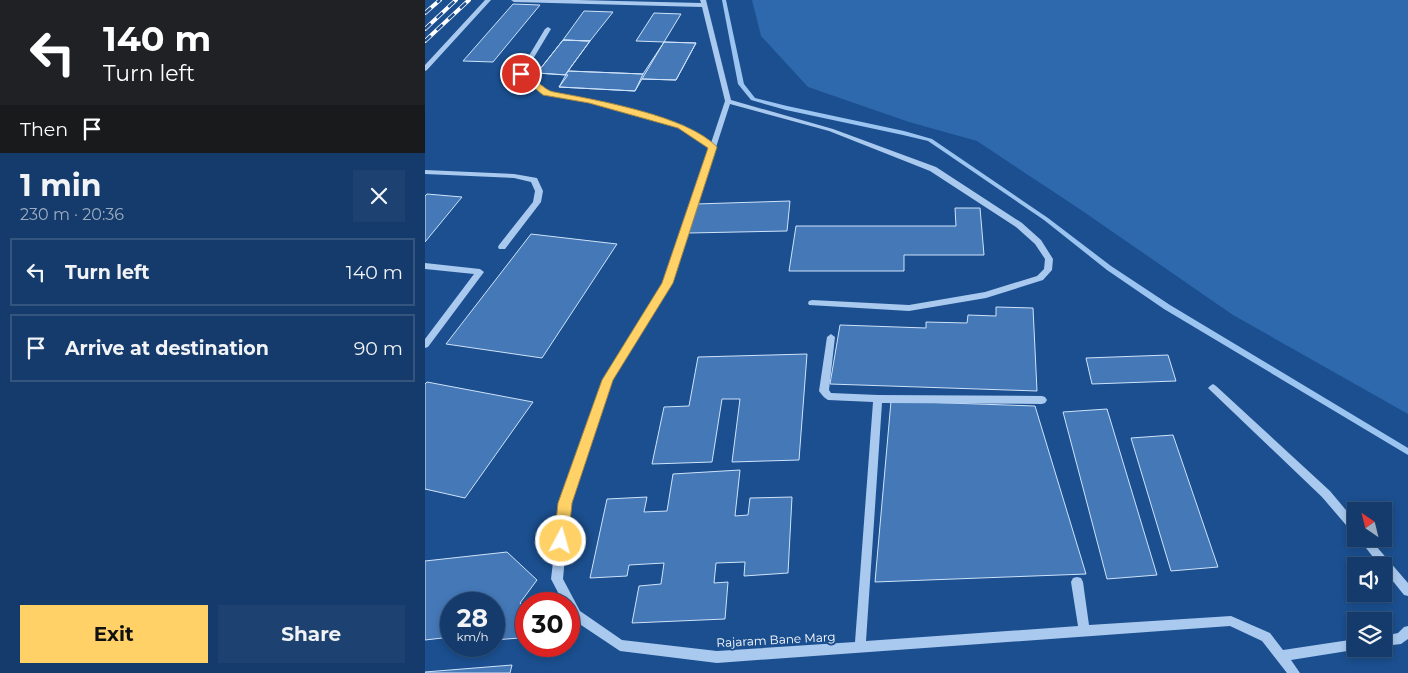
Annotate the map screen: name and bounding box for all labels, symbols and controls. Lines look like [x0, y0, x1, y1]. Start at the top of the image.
text: 140 m [103, 17, 211, 60]
icon: left [20, 20, 85, 85]
pin [500, 53, 542, 95]
text: Turn left [103, 60, 195, 87]
icon: arrive [507, 60, 535, 88]
icon: arrive [78, 115, 106, 143]
text: Then [20, 118, 68, 141]
text: 1 min [20, 167, 101, 204]
button: close [353, 170, 405, 222]
text: 230 m · 20:36 [20, 205, 124, 224]
icon: left [22, 258, 50, 286]
text: Turn left [65, 261, 150, 284]
text: 140 m [346, 261, 403, 284]
icon: arrive [22, 334, 50, 362]
text: Arrive at destination [65, 337, 269, 360]
text: 90 m [354, 337, 403, 360]
north arrow [1347, 502, 1393, 548]
map controls [1347, 502, 1392, 657]
position arrow [534, 514, 586, 566]
button: sound [1347, 557, 1392, 602]
speed limit sign: 30 [515, 592, 580, 657]
text: 28 [457, 603, 488, 633]
button: Exit [20, 605, 208, 663]
button: Share [218, 605, 405, 663]
button: layers [1347, 612, 1392, 657]
text: km/h [456, 629, 489, 644]
street label: Rajaram Bane Marg [716, 629, 836, 650]

